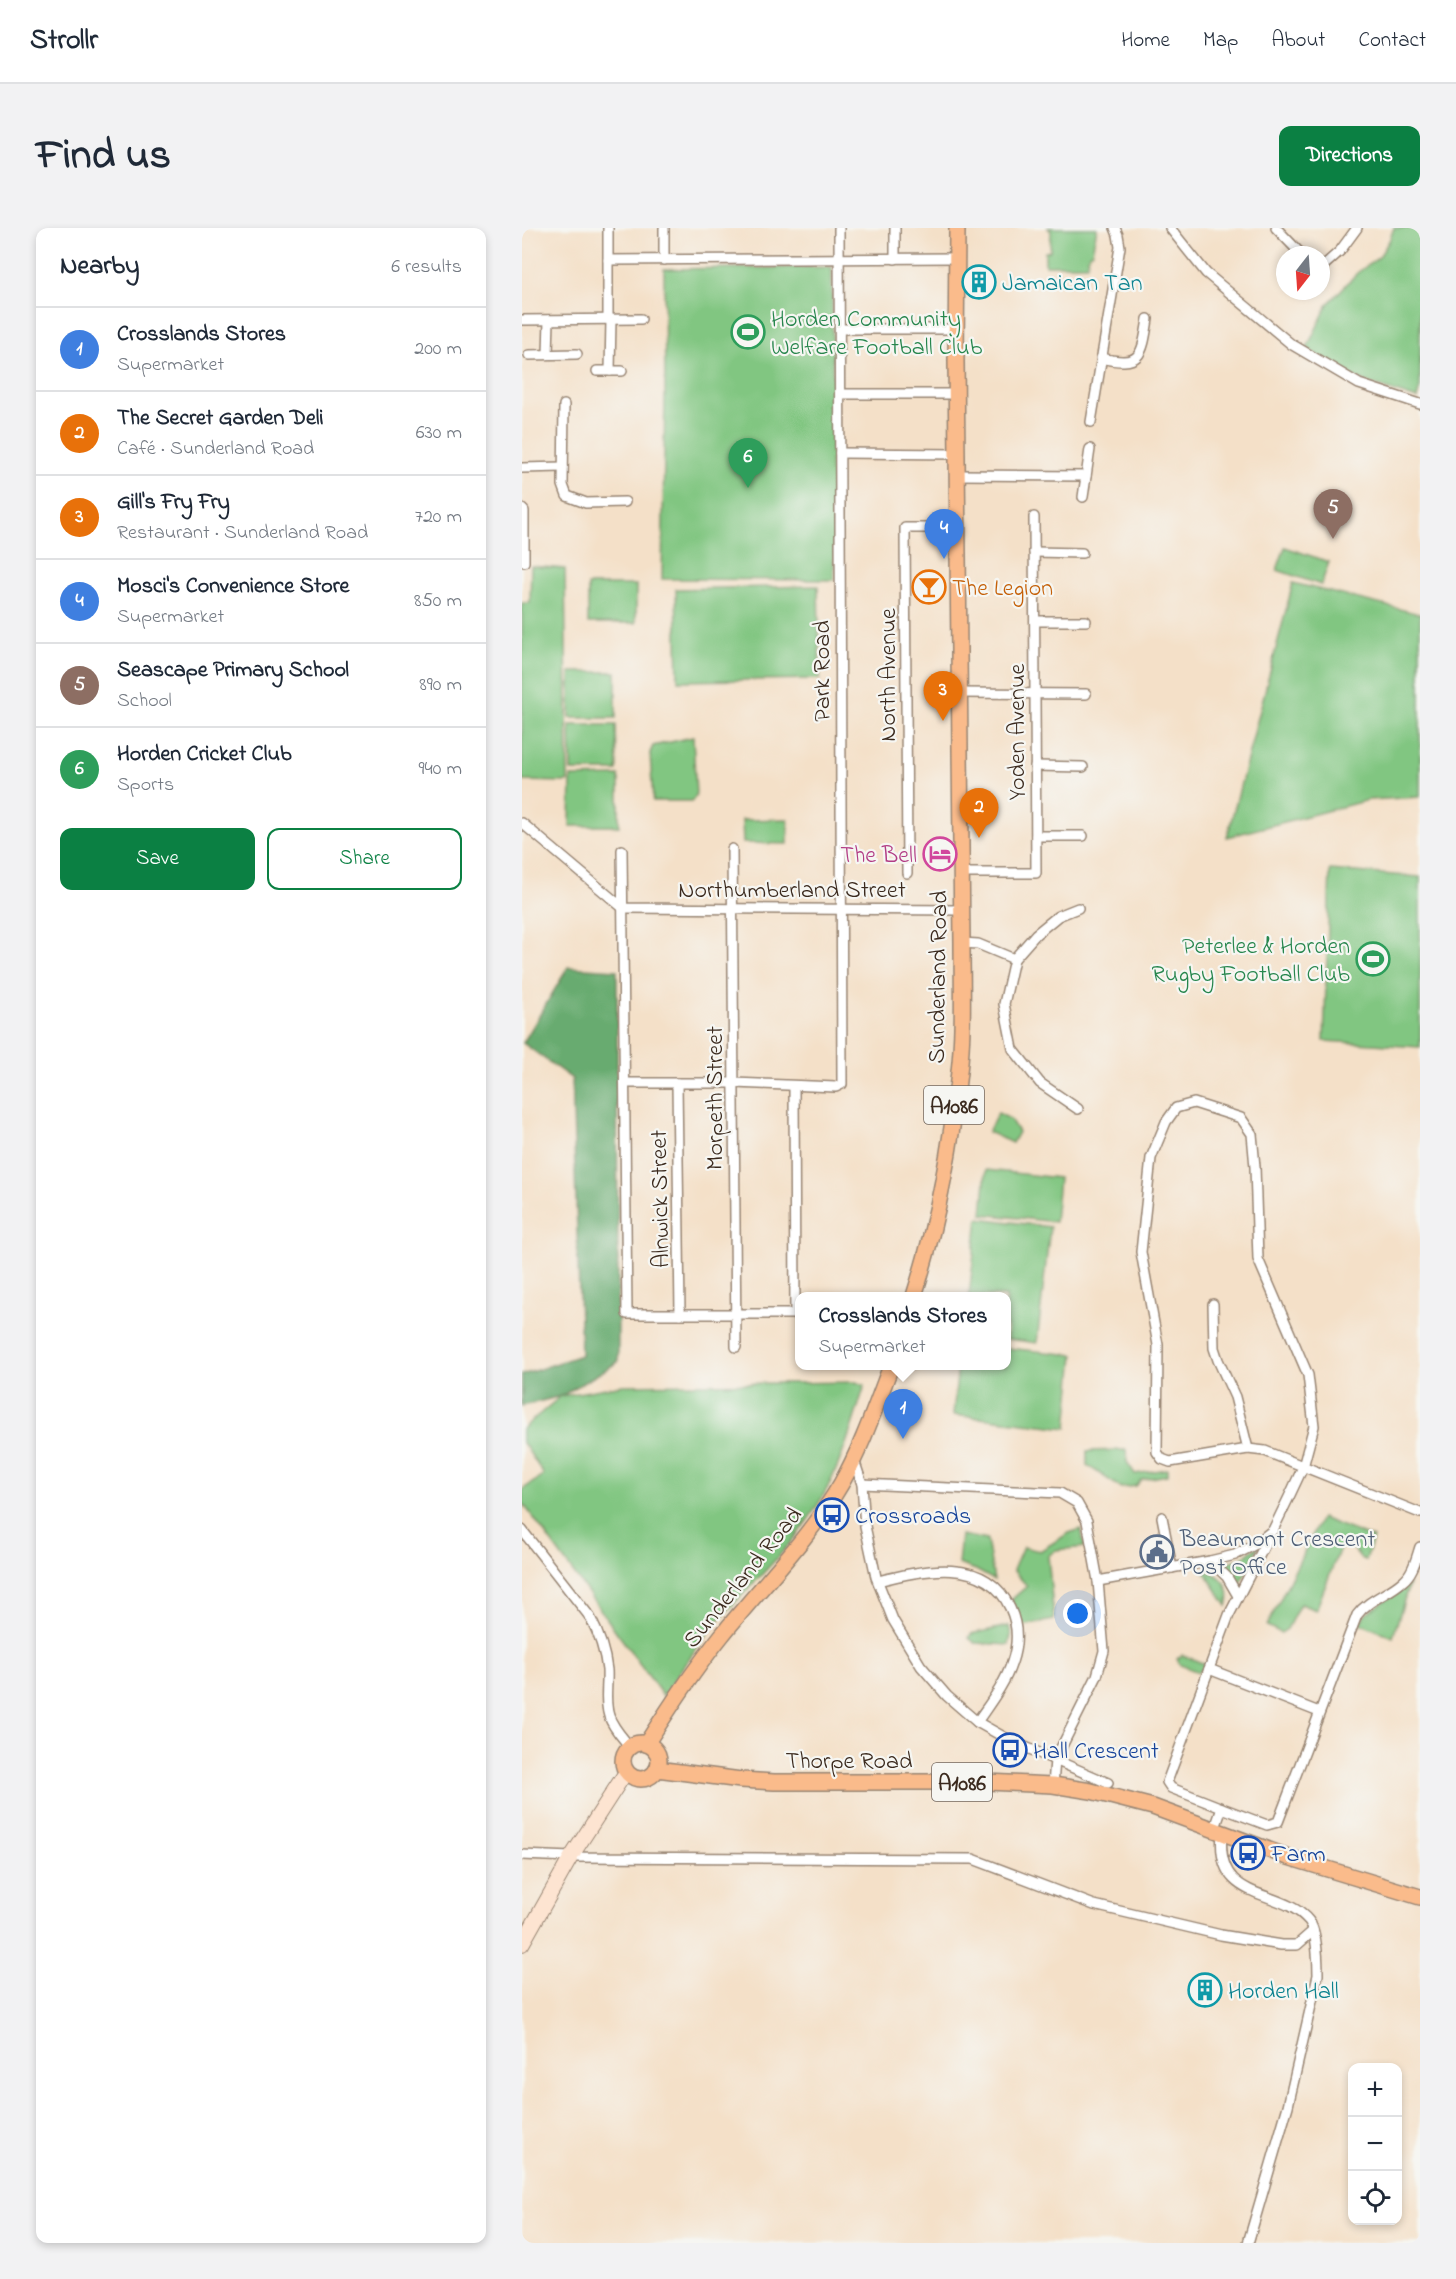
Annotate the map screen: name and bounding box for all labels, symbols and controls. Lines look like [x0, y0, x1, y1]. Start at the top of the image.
text: Strollr [30, 21, 98, 62]
text: Home [1121, 26, 1170, 56]
text: Map [1203, 26, 1238, 56]
text: About [1271, 26, 1325, 56]
text: Contact [1358, 26, 1426, 56]
text: Find us [36, 126, 171, 187]
button: Directions [1279, 126, 1420, 186]
north arrow [1276, 246, 1330, 300]
text: Nearby [60, 248, 139, 286]
text: 6 results [391, 253, 462, 282]
building icon: Jamaican Tan [961, 264, 997, 300]
place label: Jamaican Tan [1002, 267, 1143, 302]
place label: Horden Community Welfare Football Club [771, 303, 983, 366]
sports icon: Horden Community Welfare Football Club [730, 314, 766, 350]
text: Crosslands Stores [117, 319, 286, 351]
text: 1 [76, 335, 83, 364]
text: 200 m [414, 335, 462, 364]
text: Supermarket [117, 351, 224, 380]
text: The Secret Garden Deli [117, 403, 323, 435]
text: 2 [75, 419, 84, 448]
text: 630 m [416, 419, 462, 448]
text: Café · Sunderland Road [117, 435, 314, 464]
pin: 6 [728, 438, 768, 488]
text: Gill's Fry Fry [117, 487, 230, 519]
pin: 5 [1314, 490, 1352, 539]
text: 3 [75, 503, 84, 532]
text: 720 m [415, 503, 462, 532]
pin: 4 [924, 510, 964, 559]
text: Restaurant · Sunderland Road [117, 519, 368, 548]
bar icon: The Legion [911, 569, 947, 605]
text: Mosci's Convenience Store [117, 571, 349, 603]
place label: The Legion [952, 572, 1053, 607]
text: 4 [75, 587, 84, 616]
text: 850 m [414, 587, 462, 616]
text: Supermarket [117, 603, 224, 632]
street label: North Avenue [872, 608, 907, 742]
street label: Park Road [806, 620, 841, 722]
text: Seascape Primary School [117, 655, 349, 687]
street label: Yoden Avenue [1001, 663, 1036, 800]
text: 5 [74, 671, 85, 700]
text: 890 m [419, 671, 462, 700]
pin: 3 [924, 672, 962, 721]
text: School [117, 687, 172, 716]
text: Horden Cricket Club [117, 739, 292, 771]
text: 6 [75, 755, 84, 784]
text: 940 m [419, 755, 462, 784]
text: Sports [117, 771, 174, 800]
pin: 2 [960, 788, 998, 838]
button: Save [60, 828, 255, 890]
button: Share [267, 828, 462, 890]
hotel icon: The Bell [922, 836, 958, 872]
place label: The Bell [840, 839, 917, 874]
street label: Northumberland Street [678, 874, 906, 909]
street label: Sunderland Road [920, 890, 959, 1064]
place label: Peterlee & Horden Rugby Football Club [1152, 930, 1350, 994]
sports icon: Peterlee & Horden Rugby Football Club [1355, 941, 1391, 977]
street label: Morpeth Street [699, 1026, 734, 1170]
road number: A1086 [924, 1086, 984, 1124]
street label: Alnwick Street [643, 1129, 680, 1268]
popup [795, 1292, 1011, 1370]
text: Crosslands Stores [818, 1301, 988, 1333]
text: Supermarket [818, 1333, 926, 1362]
pin: 1 [884, 1390, 922, 1439]
bus stop icon: Crossroads [814, 1497, 850, 1533]
street label: Sunderland Road [676, 1500, 812, 1657]
place label: Crossroads [855, 1500, 971, 1535]
place label: Beaumont Crescent Post Office [1179, 1523, 1375, 1586]
public building icon: Beaumont Crescent Post Office [1139, 1534, 1175, 1570]
your location [1063, 1599, 1092, 1628]
bus stop icon: Hall Crescent [992, 1732, 1028, 1768]
place label: Hall Crescent [1033, 1735, 1159, 1770]
street label: Thorpe Road [785, 1745, 913, 1780]
road number: A1086 [932, 1763, 992, 1801]
bus stop icon: Farm [1230, 1835, 1266, 1871]
place label: Farm [1270, 1838, 1326, 1873]
building icon: Horden Hall [1187, 1972, 1223, 2008]
place label: Horden Hall [1228, 1975, 1339, 2010]
map controls [1348, 2063, 1402, 2225]
button: + [1348, 2063, 1402, 2117]
button: − [1348, 2117, 1402, 2171]
button: locate [1348, 2171, 1402, 2225]

